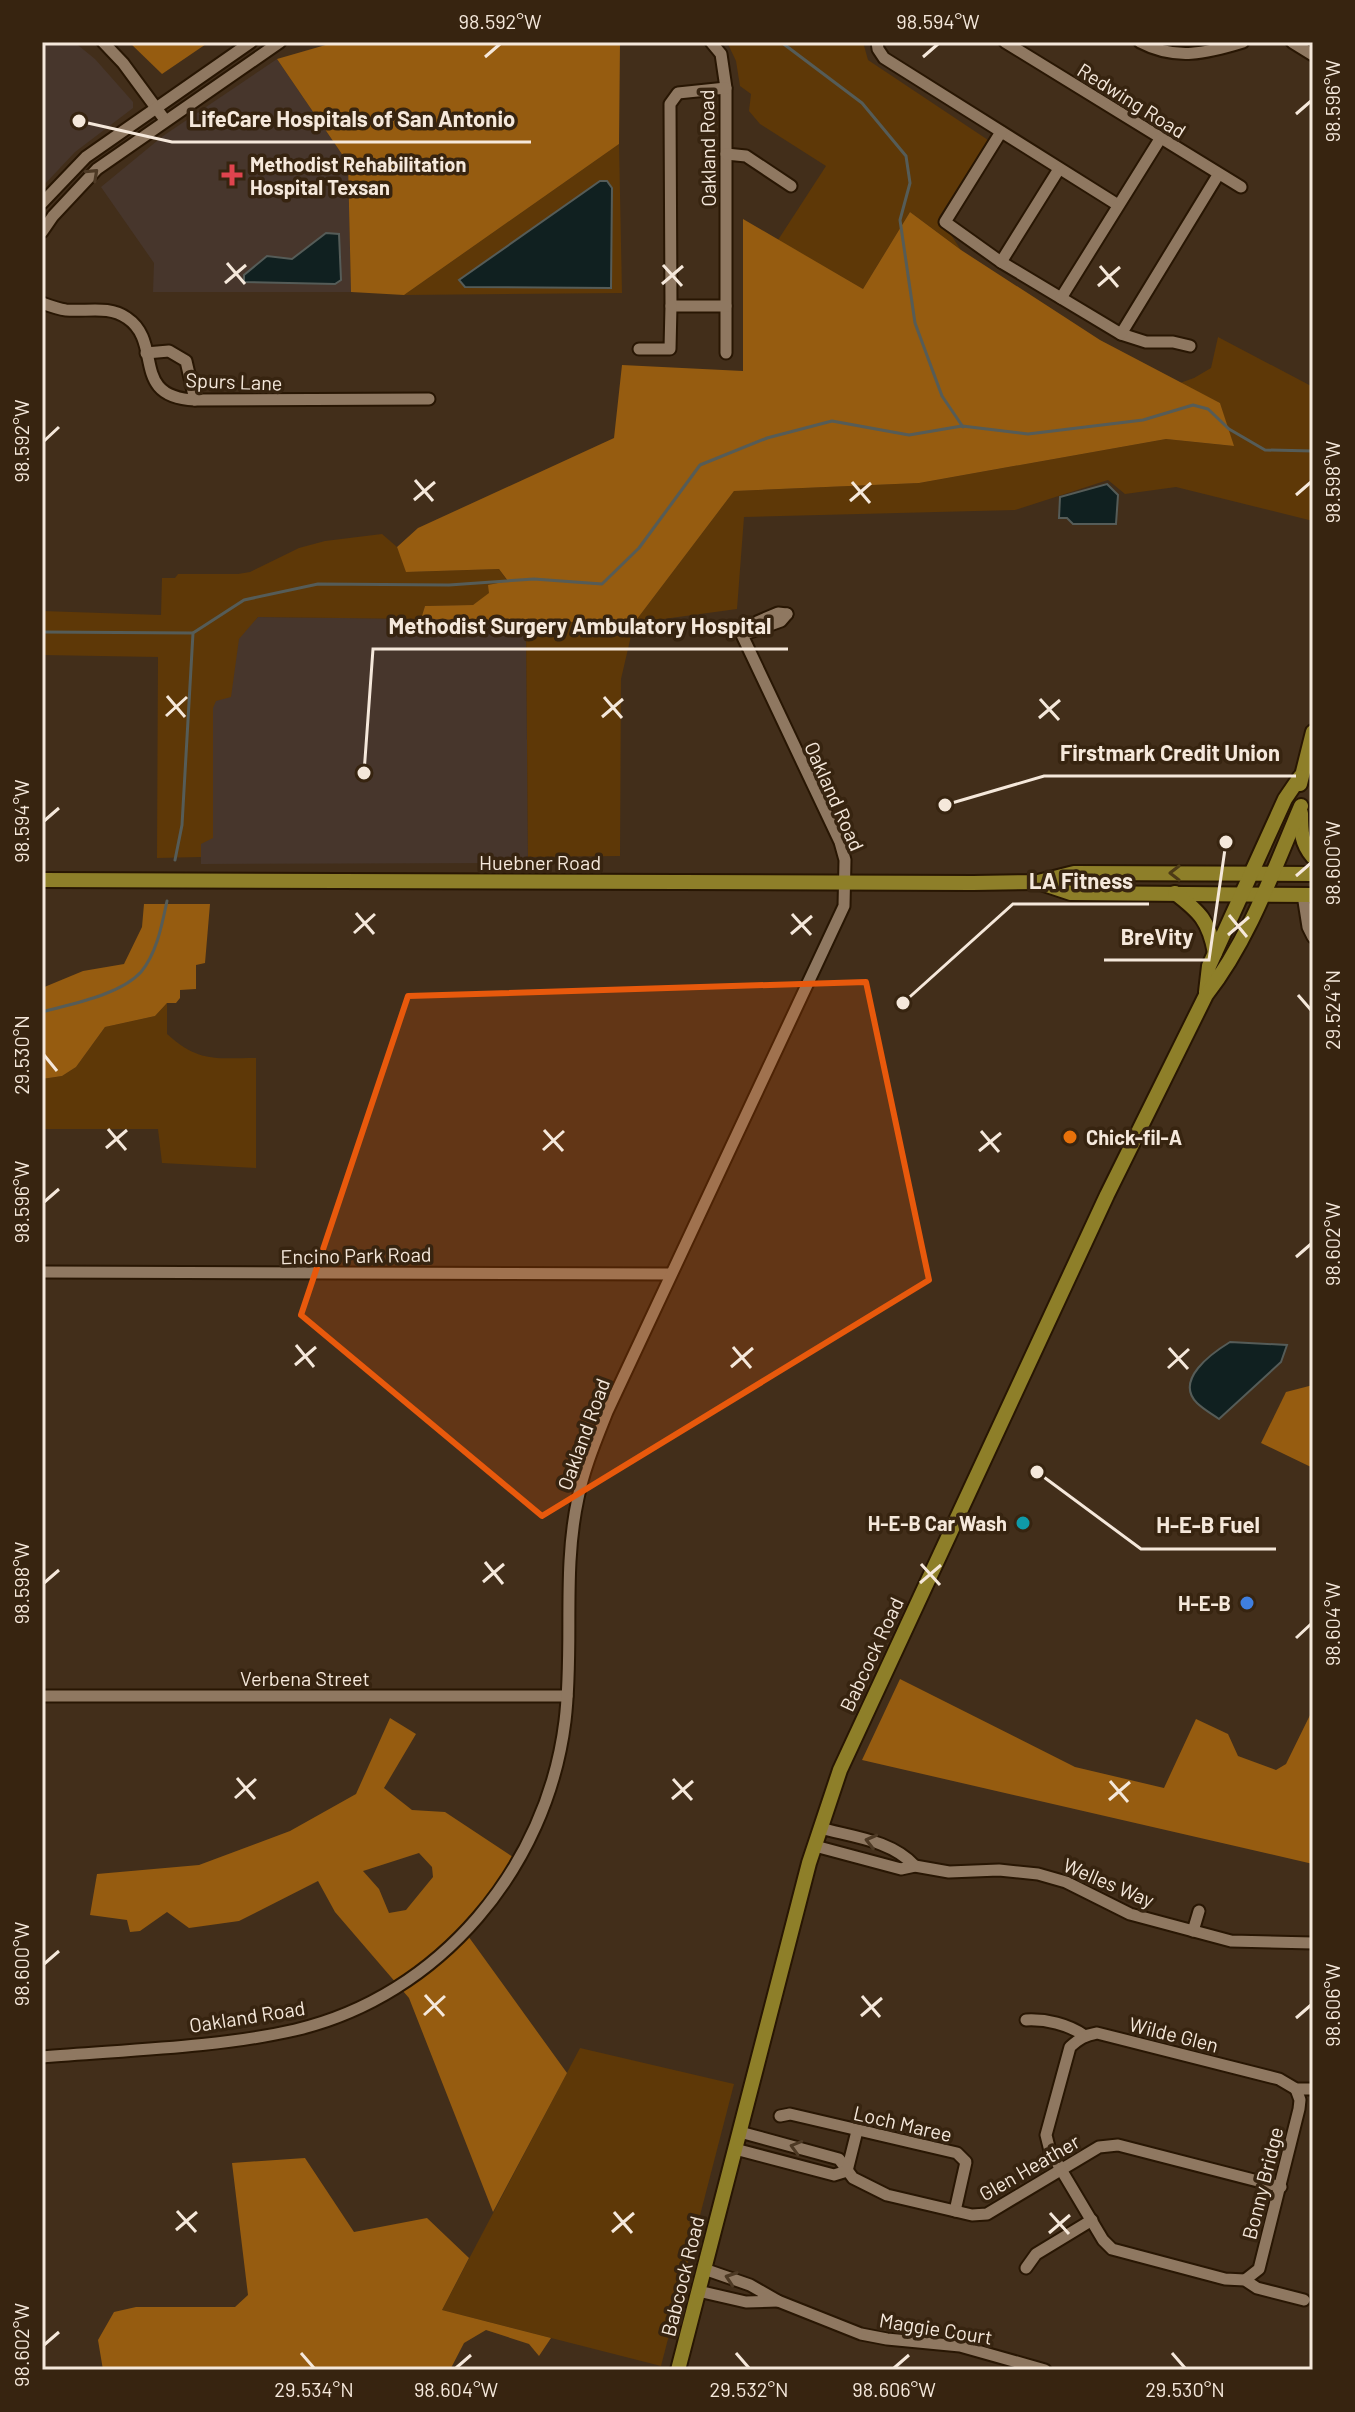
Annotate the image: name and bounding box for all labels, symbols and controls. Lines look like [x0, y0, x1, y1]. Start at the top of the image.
text: 98.592°W [459, 9, 542, 33]
text: 98.594°W [896, 9, 980, 33]
street label: Redwing Road [1073, 57, 1191, 143]
text: 98.596°W [1320, 59, 1344, 142]
street label: Oakland Road [694, 89, 720, 207]
callout: LifeCare Hospitals of San Antonio [172, 96, 531, 142]
text: LifeCare Hospitals of San Antonio [189, 105, 515, 131]
place label: Methodist Rehabilitation Hospital Texsan [250, 152, 466, 199]
marker: Methodist Rehabilitation Hospital Texsan [221, 164, 243, 186]
one-way arrow [84, 168, 98, 183]
street label: Spurs Lane [185, 367, 283, 395]
text: 98.592°W [9, 399, 33, 483]
text: 98.598°W [1320, 440, 1344, 523]
callout: Methodist Surgery Ambulatory Hospital [373, 603, 788, 649]
text: Methodist Surgery Ambulatory Hospital [389, 612, 771, 638]
callout: Firstmark Credit Union [1044, 730, 1296, 776]
street label: Oakland Road [800, 738, 870, 854]
text: Firstmark Credit Union [1060, 739, 1280, 765]
text: 98.594°W [9, 779, 33, 863]
text: 98.600°W [1320, 820, 1344, 905]
street label: Huebner Road [479, 850, 601, 874]
callout: LA Fitness [1013, 858, 1149, 904]
one-way arrow [1168, 864, 1181, 882]
text: LA Fitness [1029, 867, 1133, 893]
callout: BreVity [1104, 914, 1209, 960]
text: BreVity [1121, 923, 1193, 949]
text: 29.524°N [1320, 970, 1344, 1050]
text: 29.530°N [9, 1015, 33, 1095]
place label: Chick-fil-A [1086, 1125, 1182, 1149]
marker: Chick-fil-A [1061, 1128, 1079, 1146]
text: 98.596°W [9, 1160, 33, 1243]
text: 98.602°W [1320, 1202, 1344, 1286]
street label: Encino Park Road [280, 1242, 432, 1268]
street label: Oakland Road [552, 1375, 614, 1493]
callout: H-E-B Fuel [1141, 1503, 1276, 1549]
place label: H-E-B Car Wash [868, 1511, 1007, 1535]
text: H-E-B Fuel [1156, 1511, 1260, 1537]
marker: H-E-B Car Wash [1014, 1514, 1032, 1532]
text: 98.598°W [9, 1541, 33, 1624]
text: 98.604°W [1320, 1581, 1344, 1666]
place label: H-E-B [1178, 1591, 1231, 1615]
street label: Babcock Road [834, 1593, 908, 1715]
marker: H-E-B [1238, 1594, 1256, 1612]
street label: Verbena Street [240, 1666, 370, 1690]
one-way arrow [864, 1834, 878, 1851]
street label: Welles Way [1060, 1852, 1158, 1912]
text: 98.600°W [9, 1921, 33, 2006]
text: 98.606°W [1320, 1963, 1344, 2047]
street label: Oakland Road [187, 1995, 307, 2037]
street label: Wilde Glen [1127, 2011, 1221, 2057]
street label: Loch Maree [851, 2100, 955, 2146]
street label: Bonny Bridge [1236, 2124, 1288, 2242]
street label: Glen Heather [975, 2129, 1083, 2205]
one-way arrow [790, 2140, 804, 2157]
street label: Babcock Road [655, 2213, 709, 2339]
one-way arrow [725, 2271, 739, 2288]
text: 98.602°W [9, 2303, 33, 2387]
street label: Maggie Court [878, 2307, 994, 2349]
text: 29.534°N [274, 2377, 354, 2401]
text: 98.604°W [414, 2377, 499, 2401]
text: 29.532°N [709, 2377, 789, 2401]
text: 98.606°W [852, 2377, 936, 2401]
text: 29.530°N [1145, 2377, 1225, 2401]

